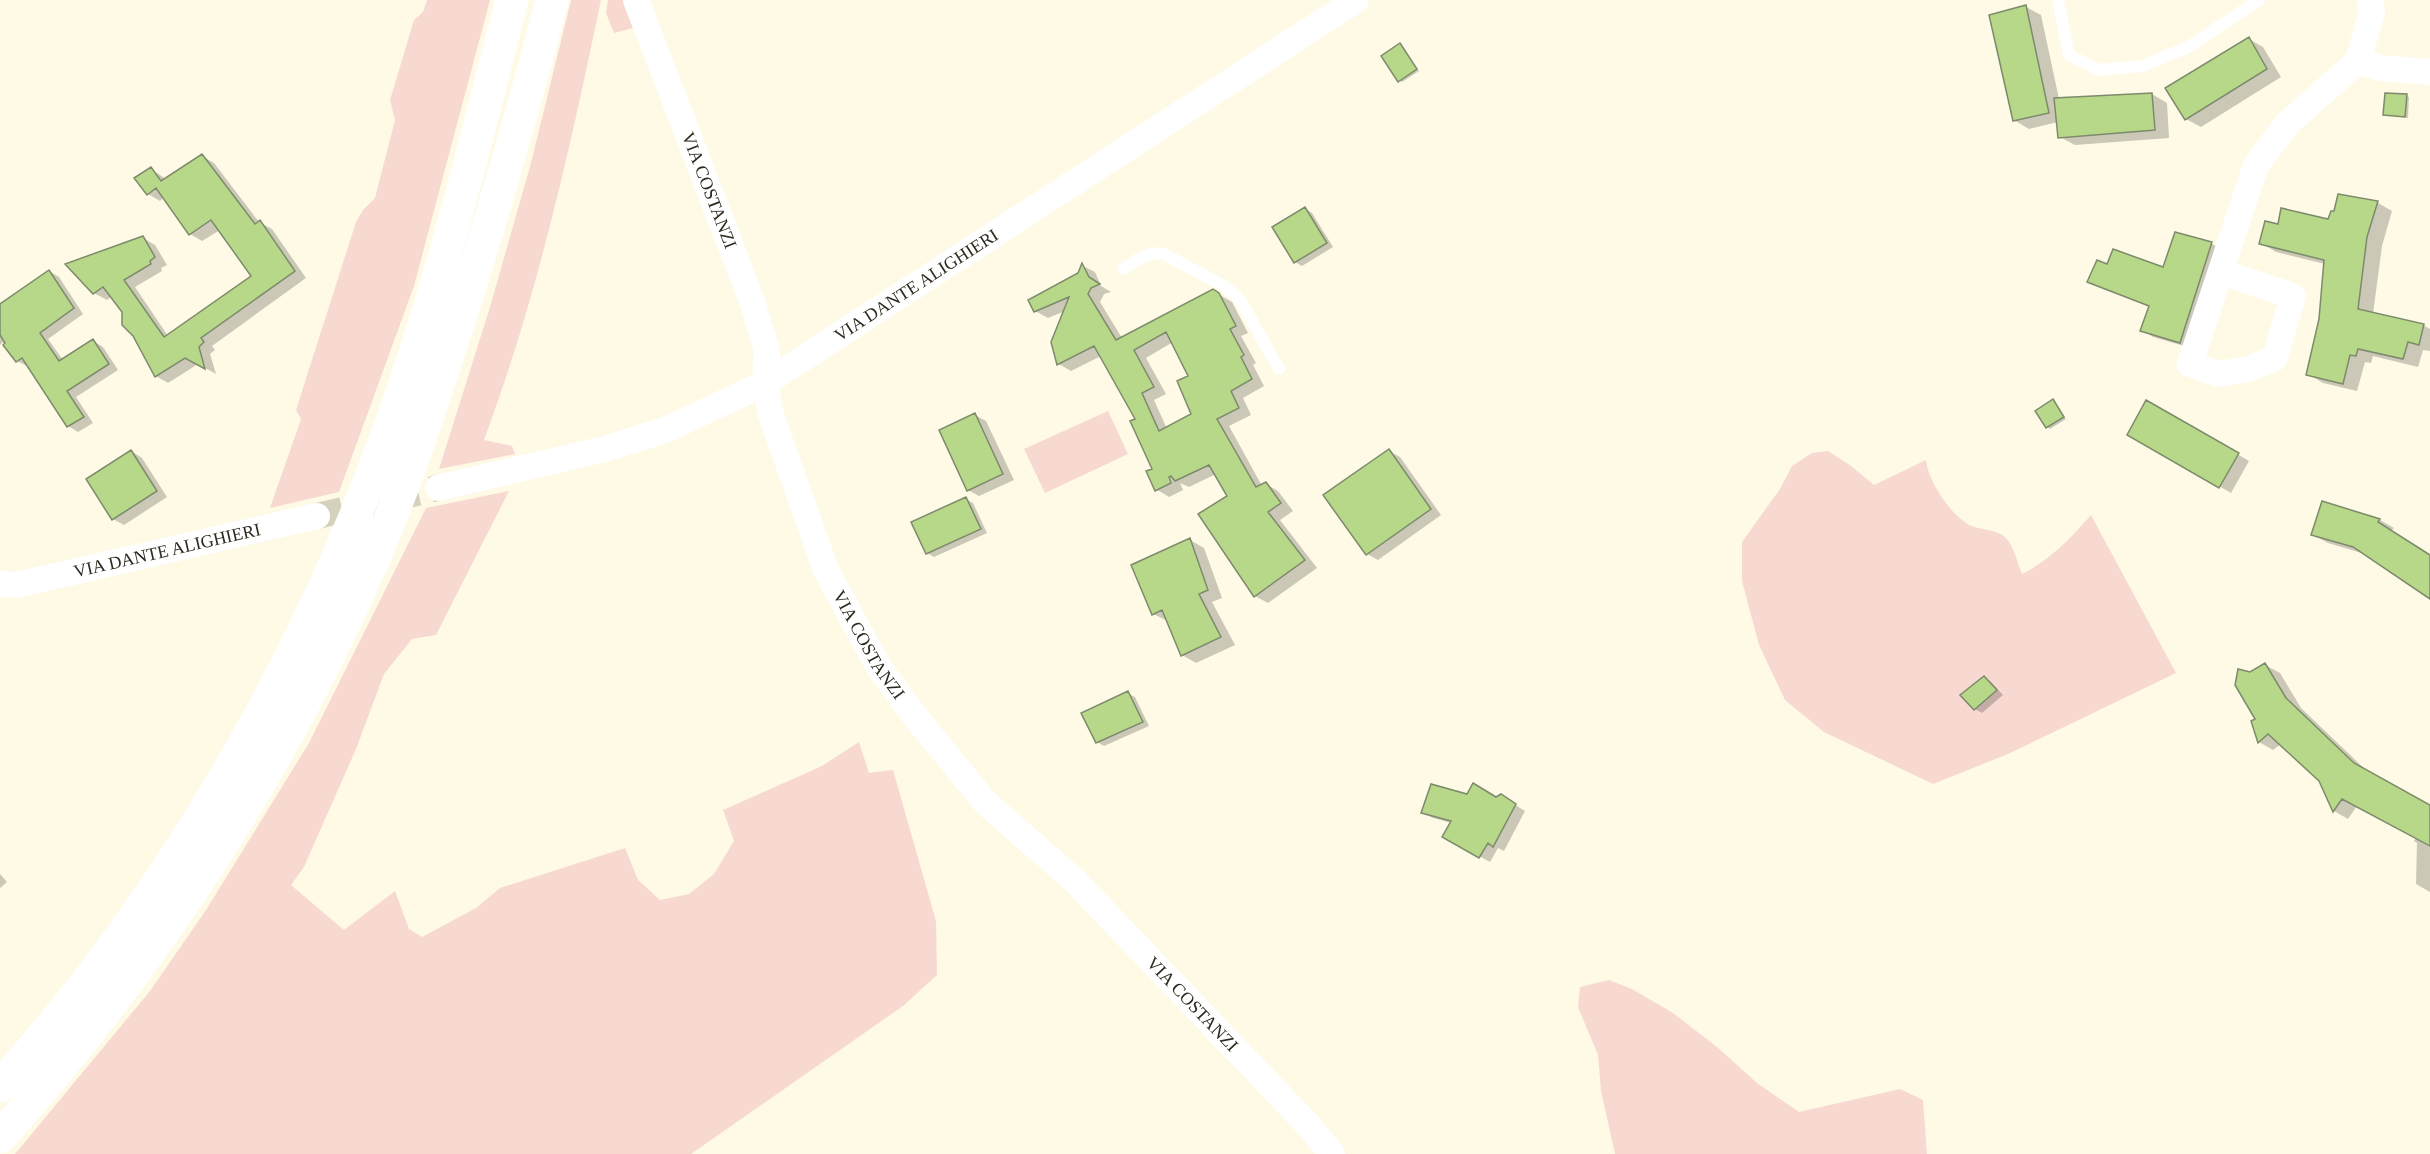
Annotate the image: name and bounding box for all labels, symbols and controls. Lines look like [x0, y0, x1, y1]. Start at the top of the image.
street label: VIA COSTANZI [678, 129, 741, 251]
street label: VIA DANTE ALIGHIERI [830, 225, 1002, 345]
street label: VIA DANTE ALIGHIERI [72, 519, 262, 581]
street label: VIA COSTANZI [829, 587, 909, 703]
street label: VIA COSTANZI [1143, 953, 1242, 1055]

